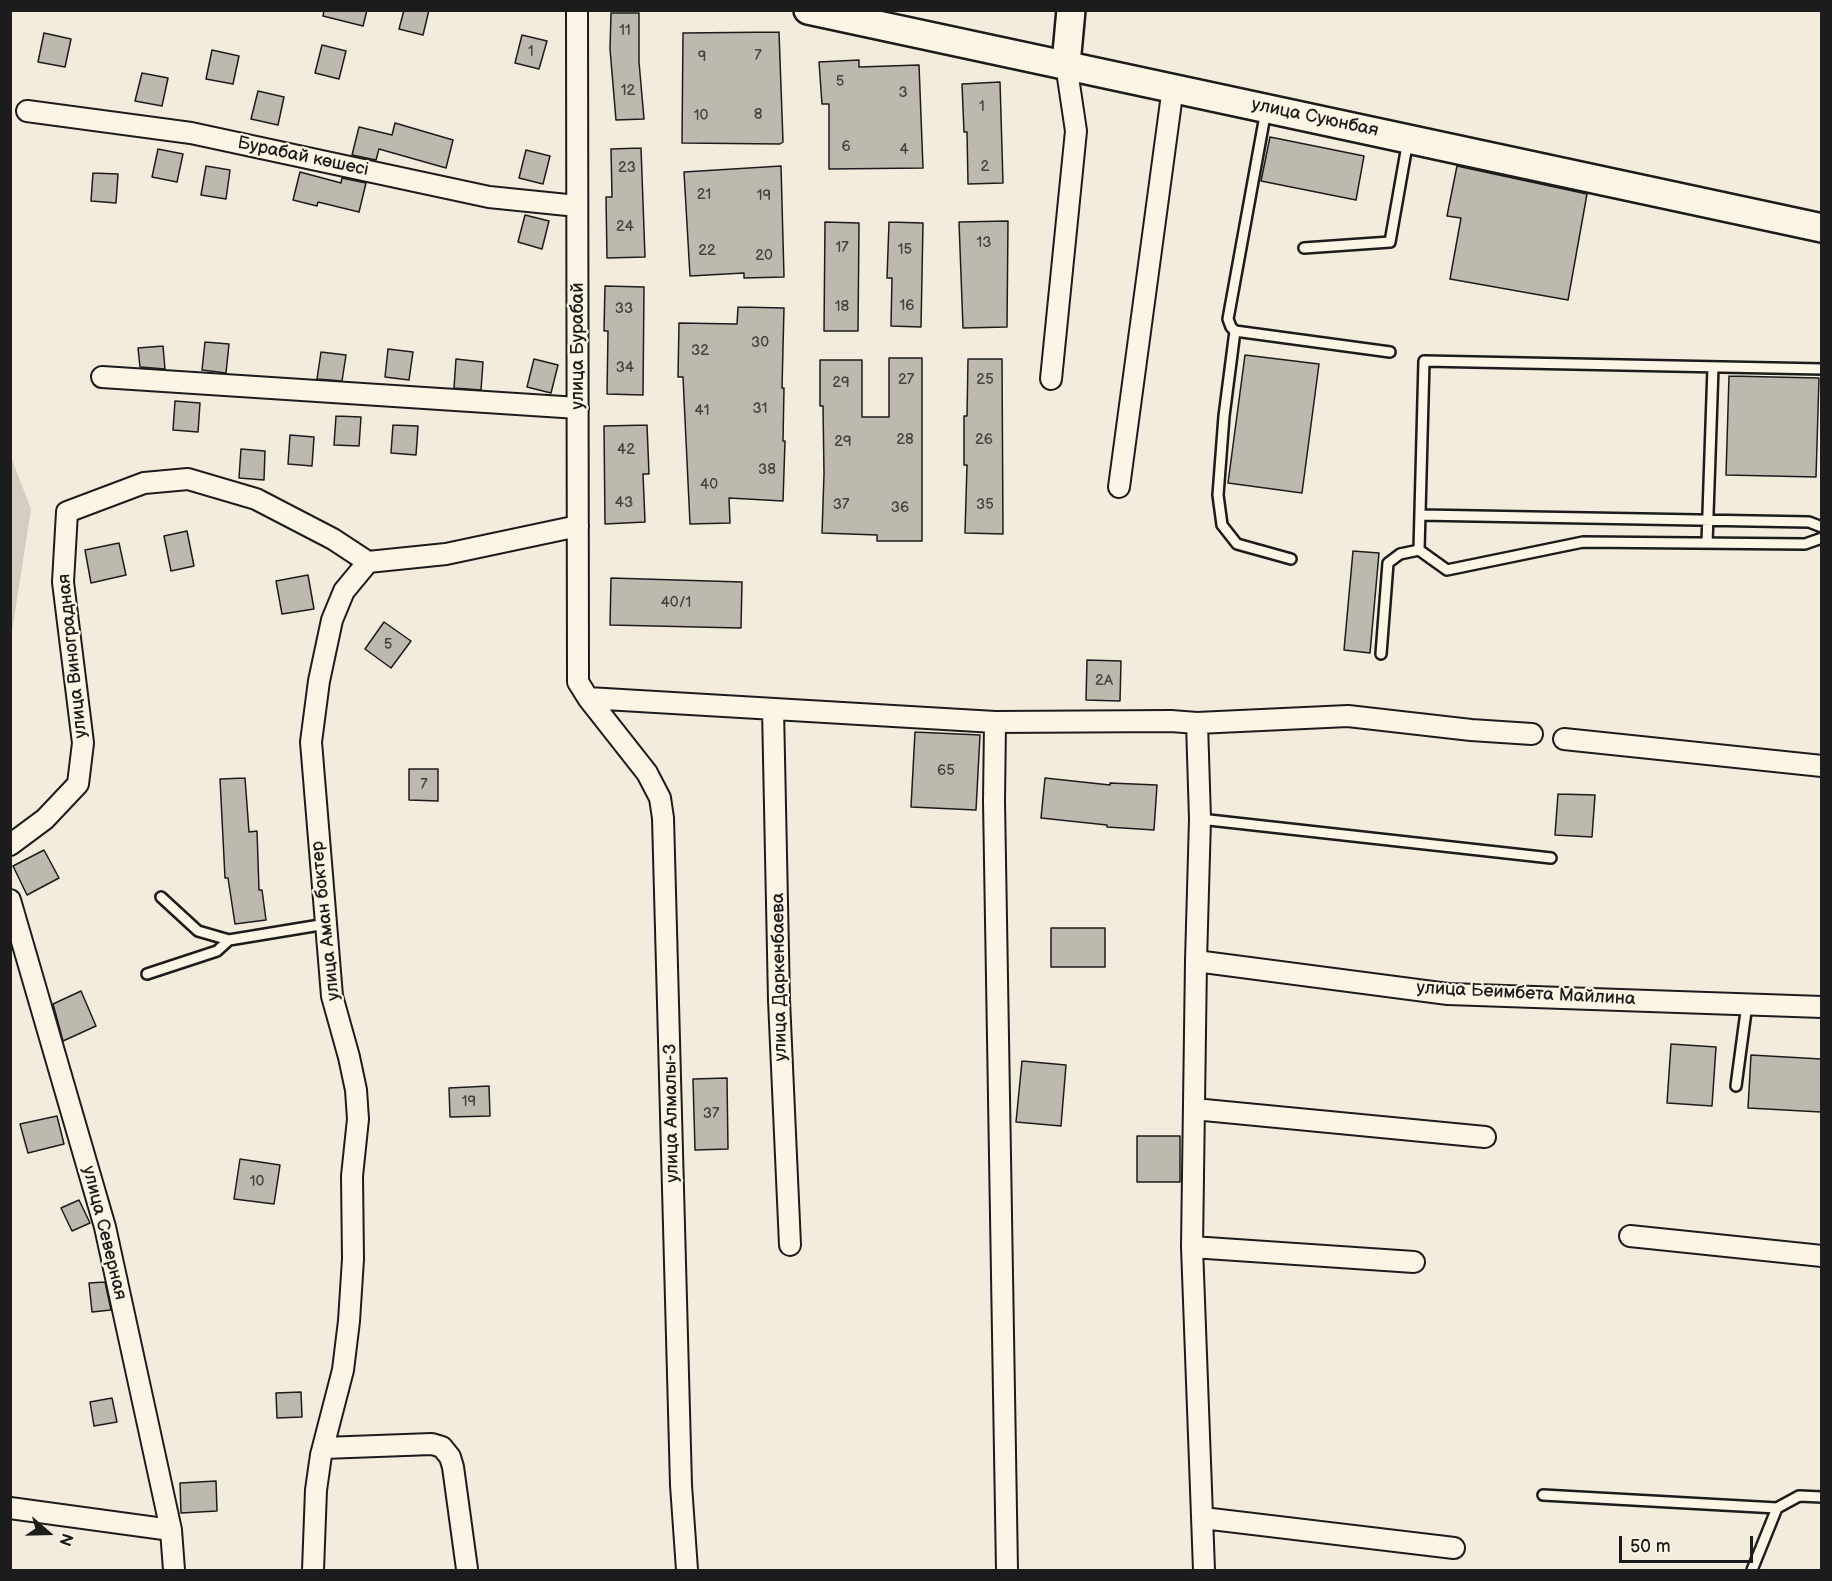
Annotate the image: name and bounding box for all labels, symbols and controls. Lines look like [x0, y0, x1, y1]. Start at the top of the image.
house number: 11 [619, 22, 631, 40]
house number: 1 [528, 43, 534, 61]
house number: 7 [754, 47, 762, 65]
house number: 9 [698, 48, 706, 66]
house number: 5 [836, 73, 844, 91]
house number: 12 [621, 82, 635, 100]
house number: 3 [898, 84, 908, 102]
street label: улица Суюнбая [1250, 94, 1380, 142]
house number: 1 [979, 98, 985, 116]
house number: 8 [754, 106, 762, 124]
house number: 10 [694, 107, 708, 125]
street label: Бурабай көшесі [235, 133, 371, 181]
house number: 6 [841, 138, 851, 156]
house number: 4 [899, 141, 909, 159]
house number: 2 [981, 158, 989, 176]
house number: 23 [618, 159, 636, 177]
house number: 21 [697, 186, 711, 204]
house number: 19 [757, 187, 771, 205]
house number: 24 [616, 218, 634, 236]
house number: 13 [976, 234, 992, 252]
house number: 17 [835, 239, 849, 257]
house number: 15 [898, 241, 912, 259]
house number: 22 [698, 242, 716, 260]
house number: 20 [755, 247, 773, 265]
street label: улица Бурабай [567, 282, 589, 410]
house number: 16 [900, 297, 914, 315]
house number: 18 [835, 298, 849, 316]
house number: 33 [615, 300, 633, 318]
house number: 30 [751, 334, 769, 352]
house number: 32 [691, 342, 709, 360]
house number: 34 [616, 359, 634, 377]
house number: 27 [898, 371, 914, 389]
house number: 25 [976, 371, 994, 389]
house number: 29 [832, 374, 850, 392]
house number: 31 [752, 400, 768, 418]
house number: 41 [695, 402, 709, 420]
house number: 28 [896, 431, 914, 449]
house number: 26 [975, 431, 993, 449]
house number: 29 [834, 433, 852, 451]
house number: 42 [617, 441, 635, 459]
house number: 38 [758, 461, 776, 479]
house number: 40 [700, 476, 718, 494]
house number: 43 [615, 494, 633, 512]
house number: 37 [833, 496, 849, 514]
house number: 35 [976, 496, 994, 514]
house number: 36 [891, 499, 909, 517]
street label: улица Виноградная [54, 573, 92, 739]
house number: 40/1 [661, 594, 691, 612]
house number: 5 [384, 636, 392, 654]
house number: 2А [1095, 672, 1113, 690]
house number: 65 [937, 762, 955, 780]
house number: 7 [420, 776, 428, 794]
street label: улица Аман боктер [307, 840, 345, 1002]
street label: улица Даркенбаева [768, 893, 792, 1061]
street label: улица Беимбета Майлина [1416, 977, 1636, 1011]
street label: улица Алмалы-3 [660, 1043, 684, 1183]
house number: 19 [462, 1093, 476, 1111]
house number: 37 [703, 1105, 719, 1123]
street label: улица Северная [77, 1164, 131, 1302]
house number: 10 [250, 1173, 264, 1191]
north arrow [18, 1503, 78, 1563]
scale bar [1622, 1524, 1756, 1562]
text: N [54, 1530, 76, 1548]
text: 50 m [1630, 1536, 1671, 1557]

